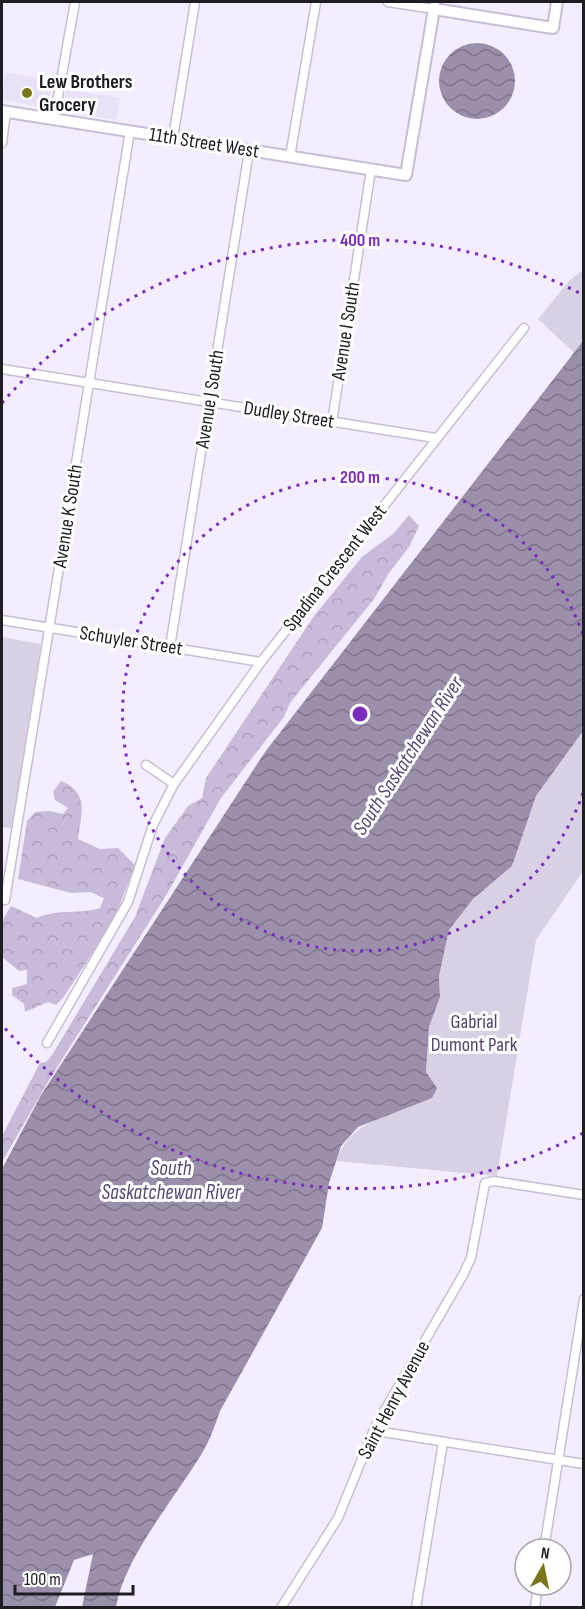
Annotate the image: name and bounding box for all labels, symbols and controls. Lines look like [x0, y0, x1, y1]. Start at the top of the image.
place label: Lew Brothers Grocery [39, 70, 133, 117]
marker: Lew Brothers Grocery [20, 86, 34, 100]
street label: 11th Street West [147, 122, 261, 164]
text: 400 m [340, 230, 380, 251]
street label: Avenue I South [326, 280, 366, 383]
street label: Avenue J South [190, 348, 230, 451]
street label: Dudley Street [242, 396, 336, 434]
street label: Avenue K South [48, 463, 88, 570]
text: 200 m [340, 467, 380, 488]
street label: Spadina Crescent West [278, 500, 392, 636]
street label: Schuyler Street [78, 621, 184, 661]
water label: South Saskatchewan River [348, 671, 469, 840]
centre of rings [350, 704, 370, 724]
park label: Gabrial Dumont Park [431, 1010, 518, 1057]
water label: South Saskatchewan River [101, 1156, 242, 1205]
street label: Saint Henry Avenue [353, 1337, 435, 1463]
north arrow [513, 1537, 573, 1597]
text: N [539, 1544, 551, 1564]
scale bar [15, 1558, 134, 1596]
text: 100 m [24, 1569, 61, 1590]

